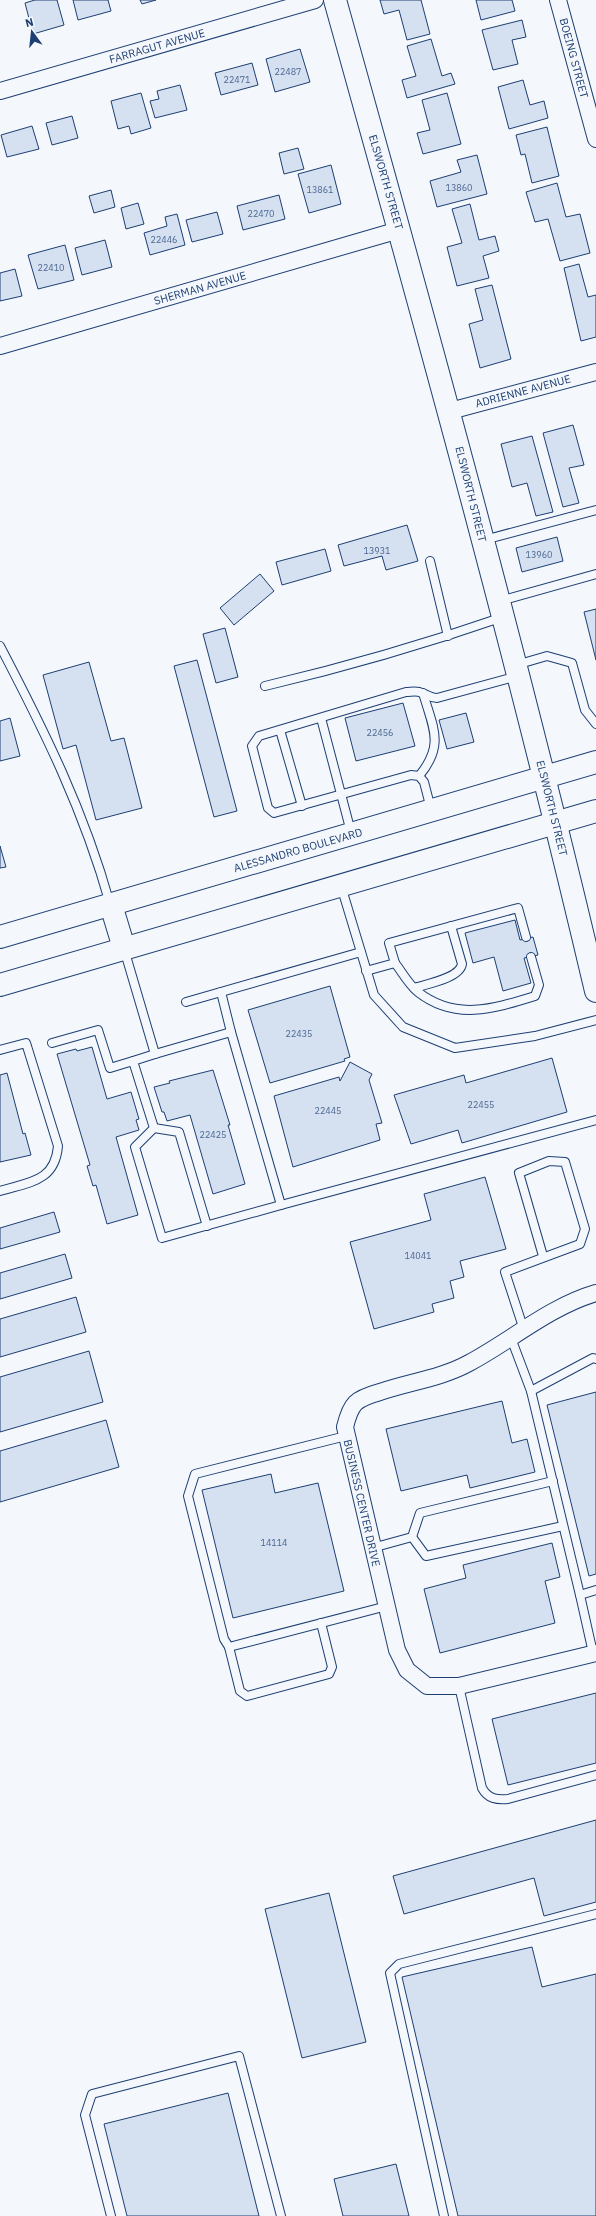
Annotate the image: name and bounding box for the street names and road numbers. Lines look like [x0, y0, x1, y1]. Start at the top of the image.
street label: BOEING STREET [557, 16, 592, 100]
street label: FARRAGUT AVENUE [107, 26, 207, 66]
street label: ELSWORTH STREET [366, 133, 406, 232]
street label: SHERMAN AVENUE [152, 268, 248, 308]
street label: ADRIENNE AVENUE [474, 372, 572, 410]
street label: ELSWORTH STREET [452, 445, 490, 544]
street label: ELSWORTH STREET [533, 759, 571, 858]
street label: ALESSANDRO BOULEVARD [232, 825, 364, 875]
street label: BUSINESS CENTER DRIVE [341, 1438, 383, 1568]

